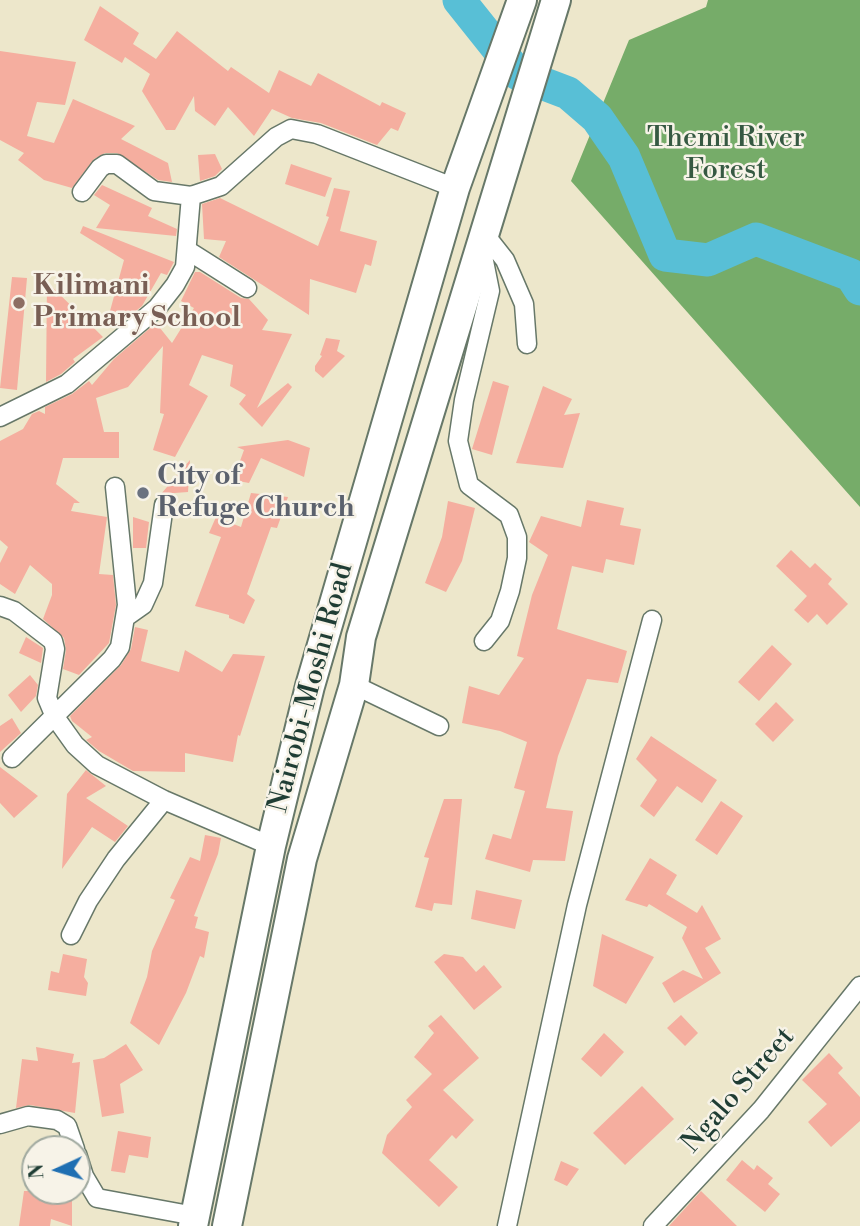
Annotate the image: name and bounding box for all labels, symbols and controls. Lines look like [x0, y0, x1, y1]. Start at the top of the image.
park label: Themi River Forest [647, 122, 805, 188]
place label: Kilimani Primary School [33, 270, 241, 336]
marker: Kilimani Primary School [11, 295, 27, 311]
place label: City of Refuge Church [157, 460, 355, 526]
marker: City of Refuge Church [135, 485, 151, 501]
street label: Nairobi-Moshi Road [263, 560, 361, 816]
street label: Ngalo Street [675, 1021, 803, 1161]
north arrow [21, 1135, 91, 1205]
text: N [25, 1163, 50, 1180]

